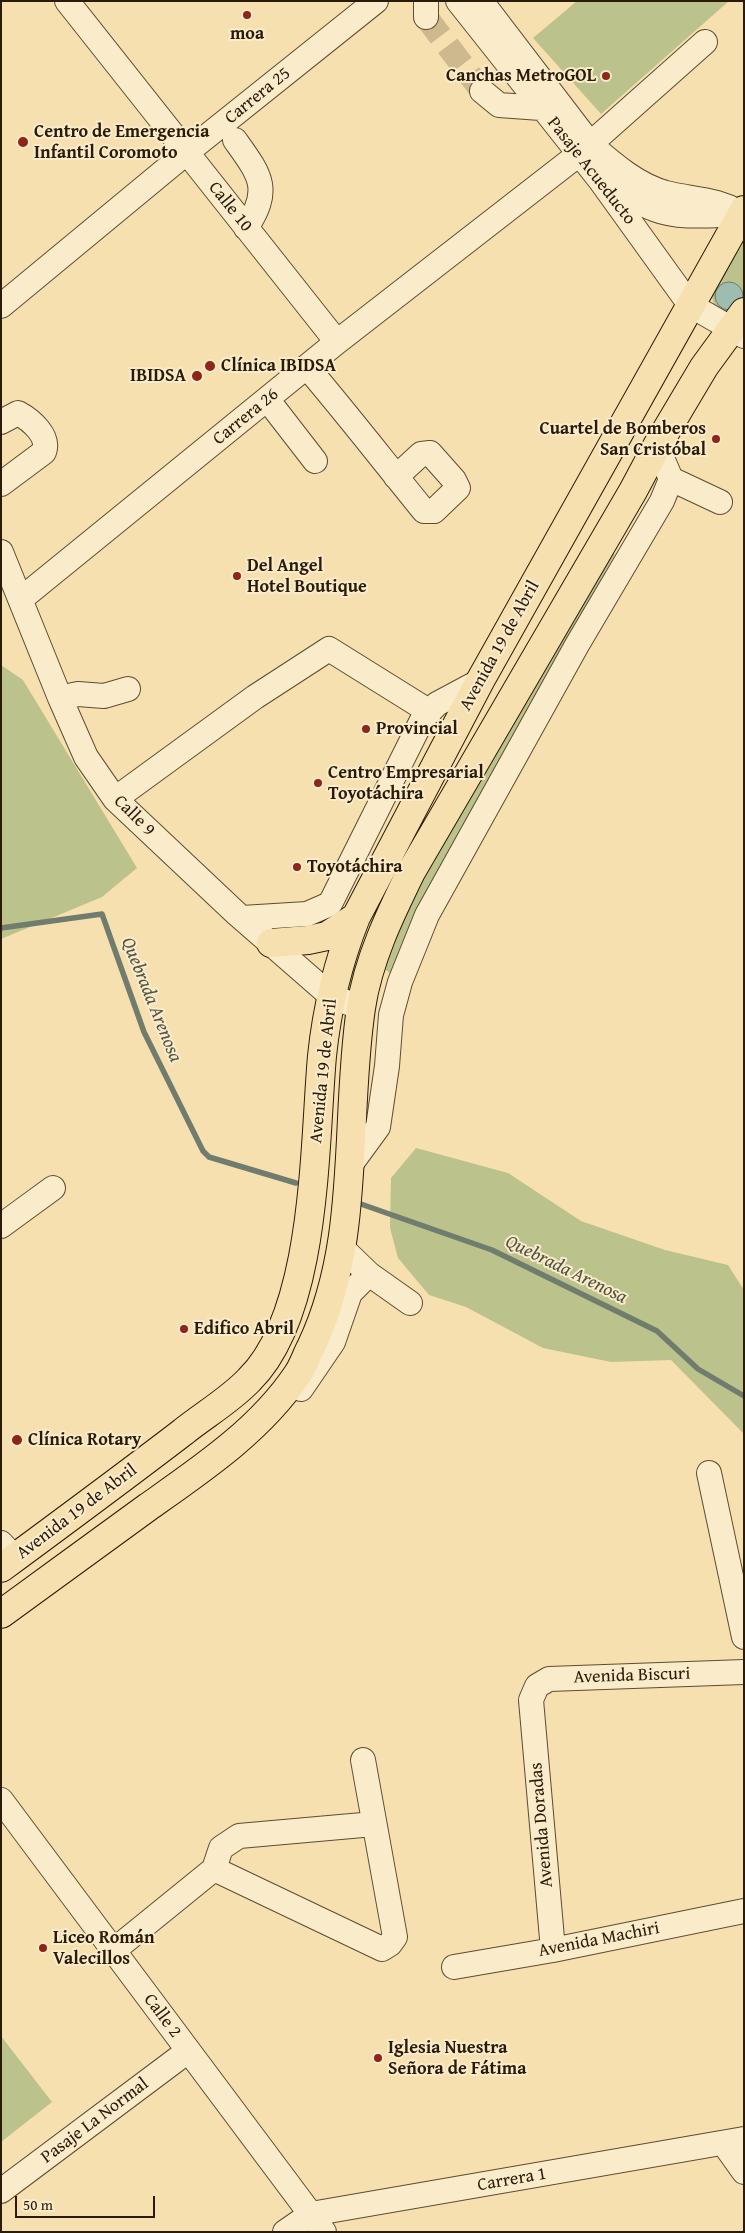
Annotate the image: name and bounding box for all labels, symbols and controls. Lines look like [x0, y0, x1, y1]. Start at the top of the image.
marker: moa [241, 9, 253, 21]
place label: moa [230, 23, 264, 45]
street label: Carrera 25 [221, 63, 295, 129]
place label: Canchas MetroGOL [446, 65, 596, 87]
marker: Canchas MetroGOL [600, 70, 612, 82]
street label: Pasaje Acueducto [542, 113, 640, 229]
place label: Centro de Emergencia Infantil Coromoto [34, 121, 209, 163]
marker: Centro de Emergencia Infantil Coromoto [16, 135, 30, 149]
street label: Calle 10 [203, 178, 257, 236]
place label: Clínica IBIDSA [221, 355, 336, 377]
marker: Clínica IBIDSA [203, 359, 217, 373]
place label: IBIDSA [130, 365, 186, 387]
marker: IBIDSA [190, 369, 204, 383]
street label: Carrera 26 [209, 384, 283, 450]
place label: Cuartel de Bomberos San Cristóbal [540, 418, 706, 460]
marker: Cuartel de Bomberos San Cristóbal [710, 433, 722, 445]
place label: Del Angel Hotel Boutique [247, 555, 367, 598]
marker: Del Angel Hotel Boutique [231, 570, 243, 582]
street label: Avenida 19 de Abril [455, 577, 545, 715]
place label: Provincial [376, 718, 458, 740]
marker: Provincial [360, 723, 372, 735]
place label: Centro Empresarial Toyotáchira [328, 762, 484, 804]
marker: Centro Empresarial Toyotáchira [312, 777, 324, 789]
street label: Calle 9 [109, 791, 159, 841]
place label: Toyotáchira [307, 856, 403, 878]
marker: Toyotáchira [291, 861, 303, 873]
water label: Quebrada Arenosa [116, 934, 186, 1066]
street label: Avenida 19 de Abril [306, 998, 342, 1144]
water label: Quebrada Arenosa [501, 1231, 631, 1309]
place label: Edifico Abril [194, 1318, 294, 1340]
marker: Edifico Abril [178, 1323, 190, 1335]
place label: Clínica Rotary [28, 1429, 141, 1451]
marker: Clínica Rotary [10, 1433, 24, 1447]
street label: Avenida 19 de Abril [12, 1460, 142, 1564]
street label: Avenida Biscuri [573, 1663, 691, 1689]
street label: Avenida Doradas [526, 1762, 558, 1888]
street label: Avenida Machiri [537, 1918, 661, 1962]
place label: Liceo Román Valecillos [53, 1927, 155, 1970]
marker: Liceo Román Valecillos [37, 1942, 49, 1954]
street label: Calle 2 [138, 1990, 186, 2042]
place label: Iglesia Nuestra Señora de Fátima [388, 2037, 527, 2080]
marker: Iglesia Nuestra Señora de Fátima [372, 2052, 384, 2064]
street label: Pasaje La Normal [37, 2074, 153, 2168]
street label: Carrera 1 [476, 2163, 548, 2197]
scale bar [18, 2186, 158, 2218]
text: 50 m [23, 2194, 53, 2215]

